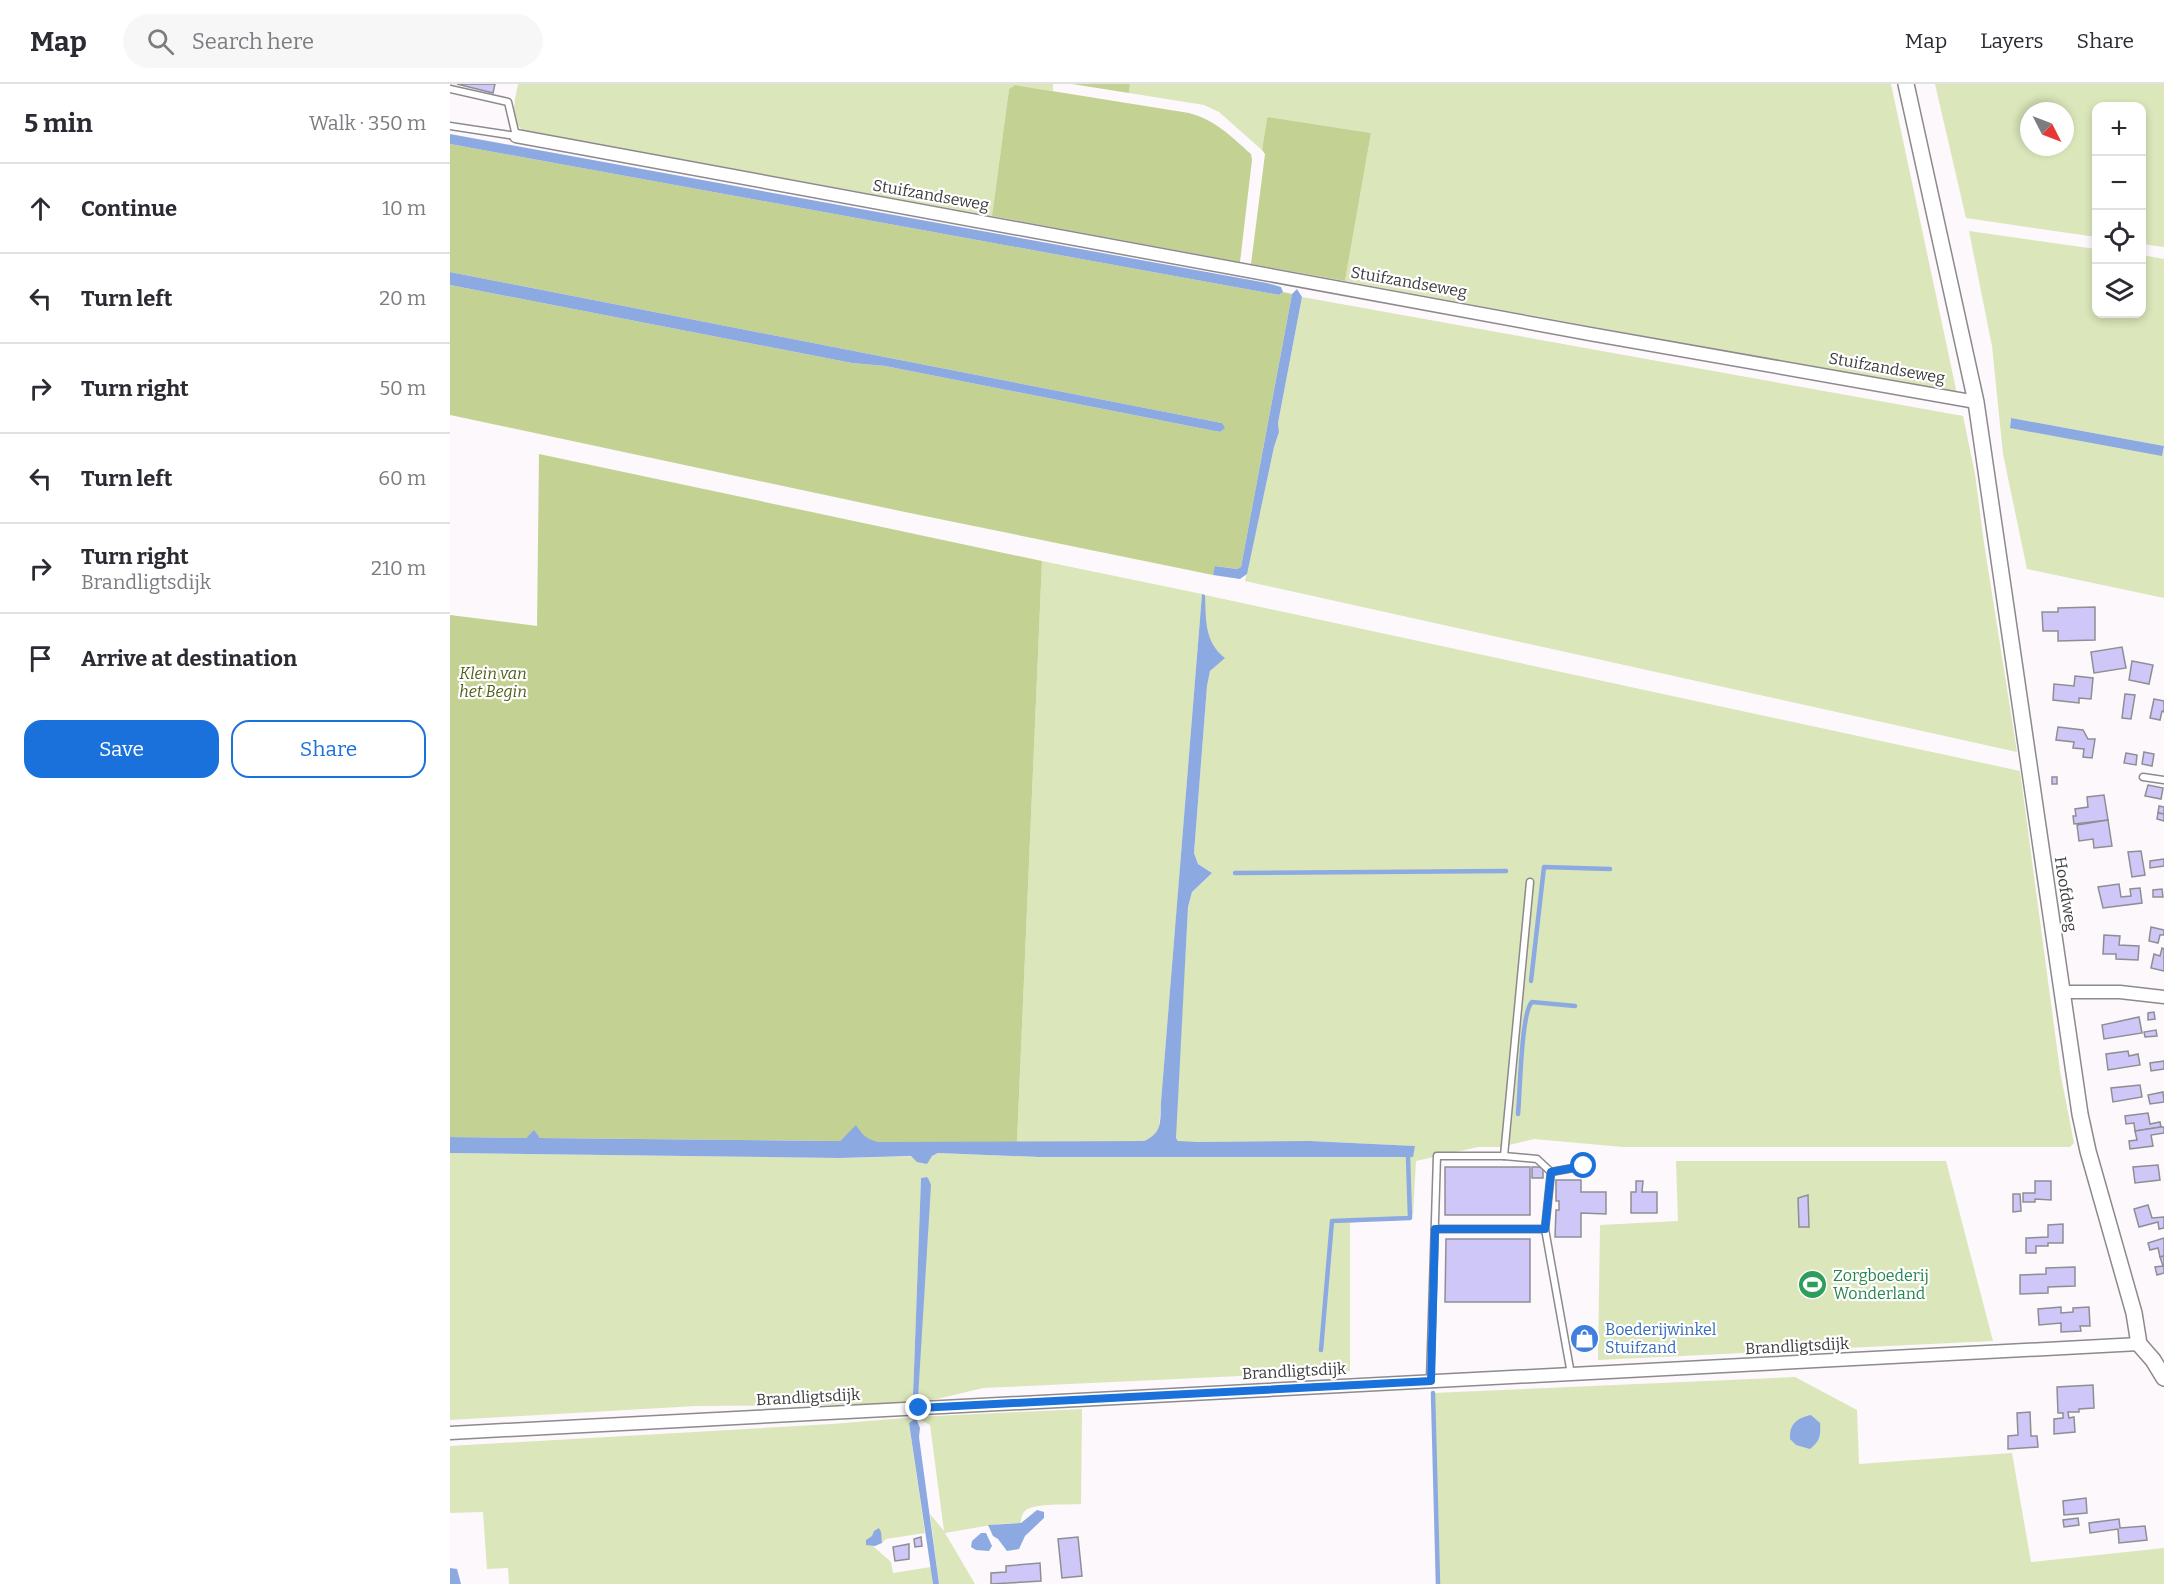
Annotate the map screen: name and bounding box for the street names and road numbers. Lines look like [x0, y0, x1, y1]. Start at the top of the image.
street label: Stuifzandseweg [871, 175, 991, 215]
street label: Stuifzandseweg [1349, 262, 1469, 302]
street label: Stuifzandseweg [1827, 348, 1947, 388]
street label: Hoofdweg [2051, 855, 2081, 933]
street label: Brandligtsdijk [1744, 1334, 1850, 1358]
street label: Brandligtsdijk [1241, 1359, 1347, 1383]
street label: Brandligtsdijk [755, 1385, 861, 1409]

